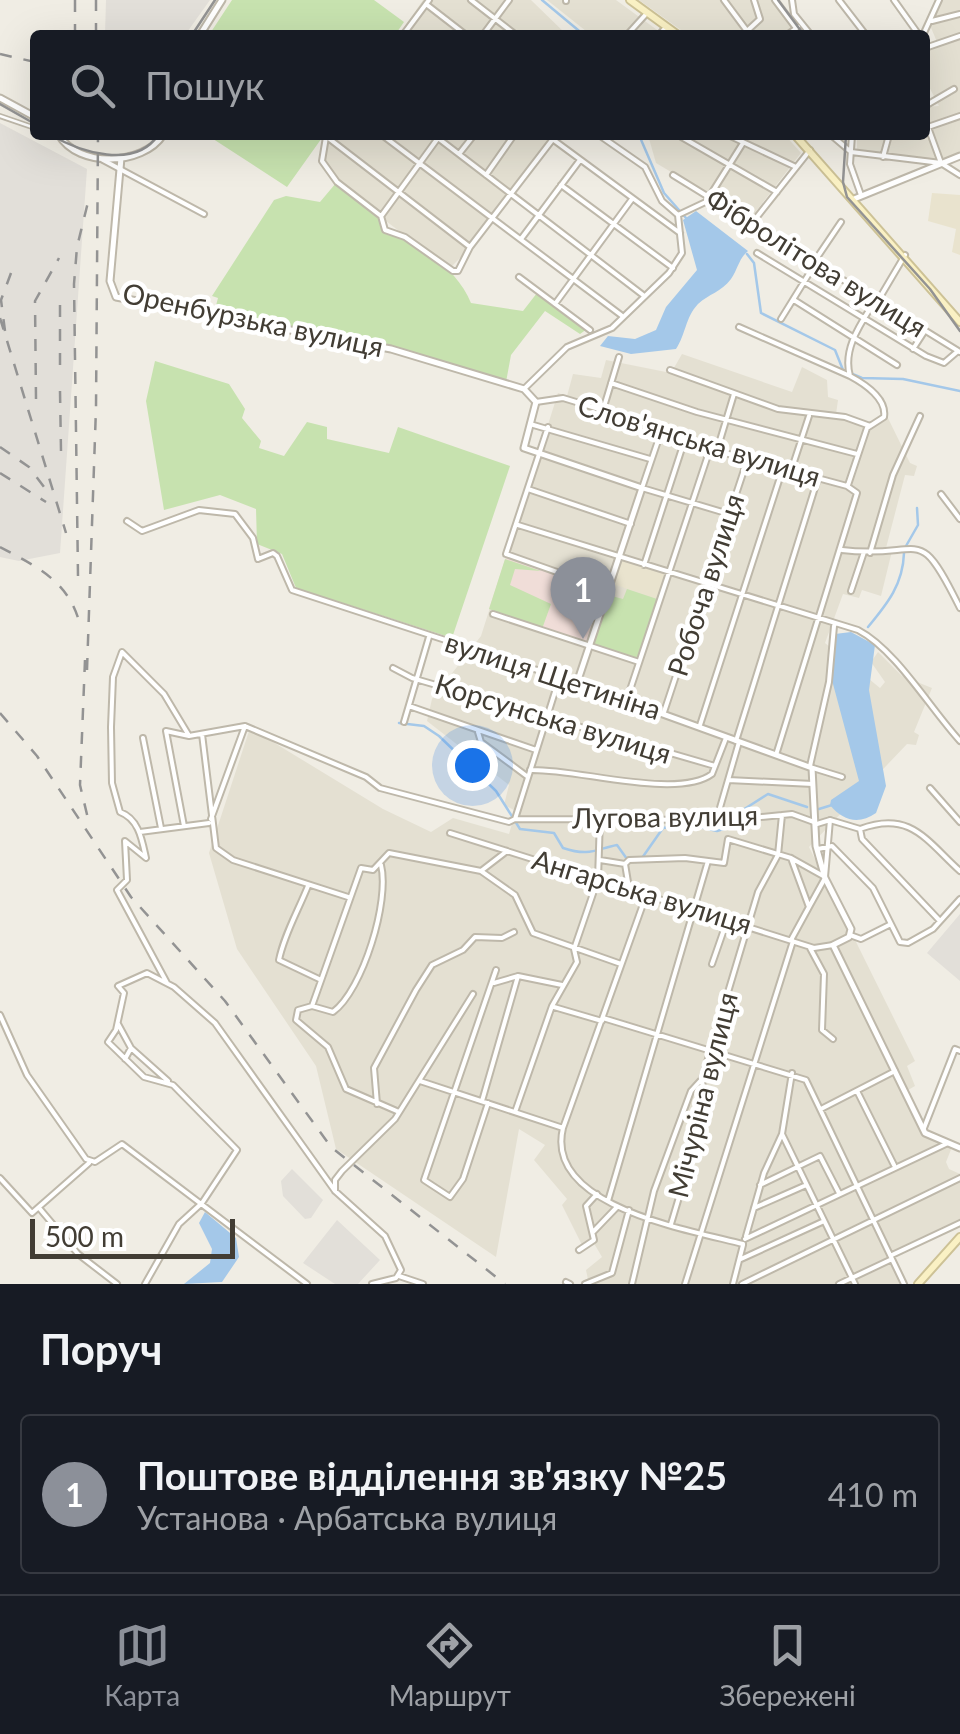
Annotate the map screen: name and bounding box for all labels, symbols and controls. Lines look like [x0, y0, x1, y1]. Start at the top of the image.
search box [30, 30, 930, 140]
icon: search [65, 58, 120, 113]
text: Пошук [145, 62, 264, 108]
street label: Фібролітова вулиця [700, 181, 933, 344]
street label: Оренбурзька вулиця [120, 275, 387, 363]
street label: Слов'янська вулиця [574, 387, 825, 493]
street label: Робоча вулиця [660, 489, 751, 680]
pin: 1 [550, 556, 616, 639]
street label: вулиця Щетиніна [441, 624, 665, 726]
street label: Корсунська вулиця [431, 666, 675, 770]
your location [447, 740, 498, 791]
street label: Лугова вулиця [571, 797, 758, 835]
street label: Ангарська вулиця [528, 841, 756, 941]
street label: Мічуріна вулиця [660, 989, 744, 1201]
scale bar [30, 1214, 235, 1258]
text: 500 m [45, 1219, 124, 1253]
text: Поруч [40, 1324, 162, 1374]
text: Поштове відділення зв'язку №25 [137, 1452, 727, 1498]
text: 1 [65, 1475, 84, 1514]
text: 410 m [828, 1475, 918, 1514]
text: Установа · Арбатська вулиця [137, 1498, 557, 1537]
tab: Карта [104, 1618, 180, 1712]
tab: Маршрут [389, 1618, 511, 1712]
tab: Збережені [720, 1618, 856, 1712]

